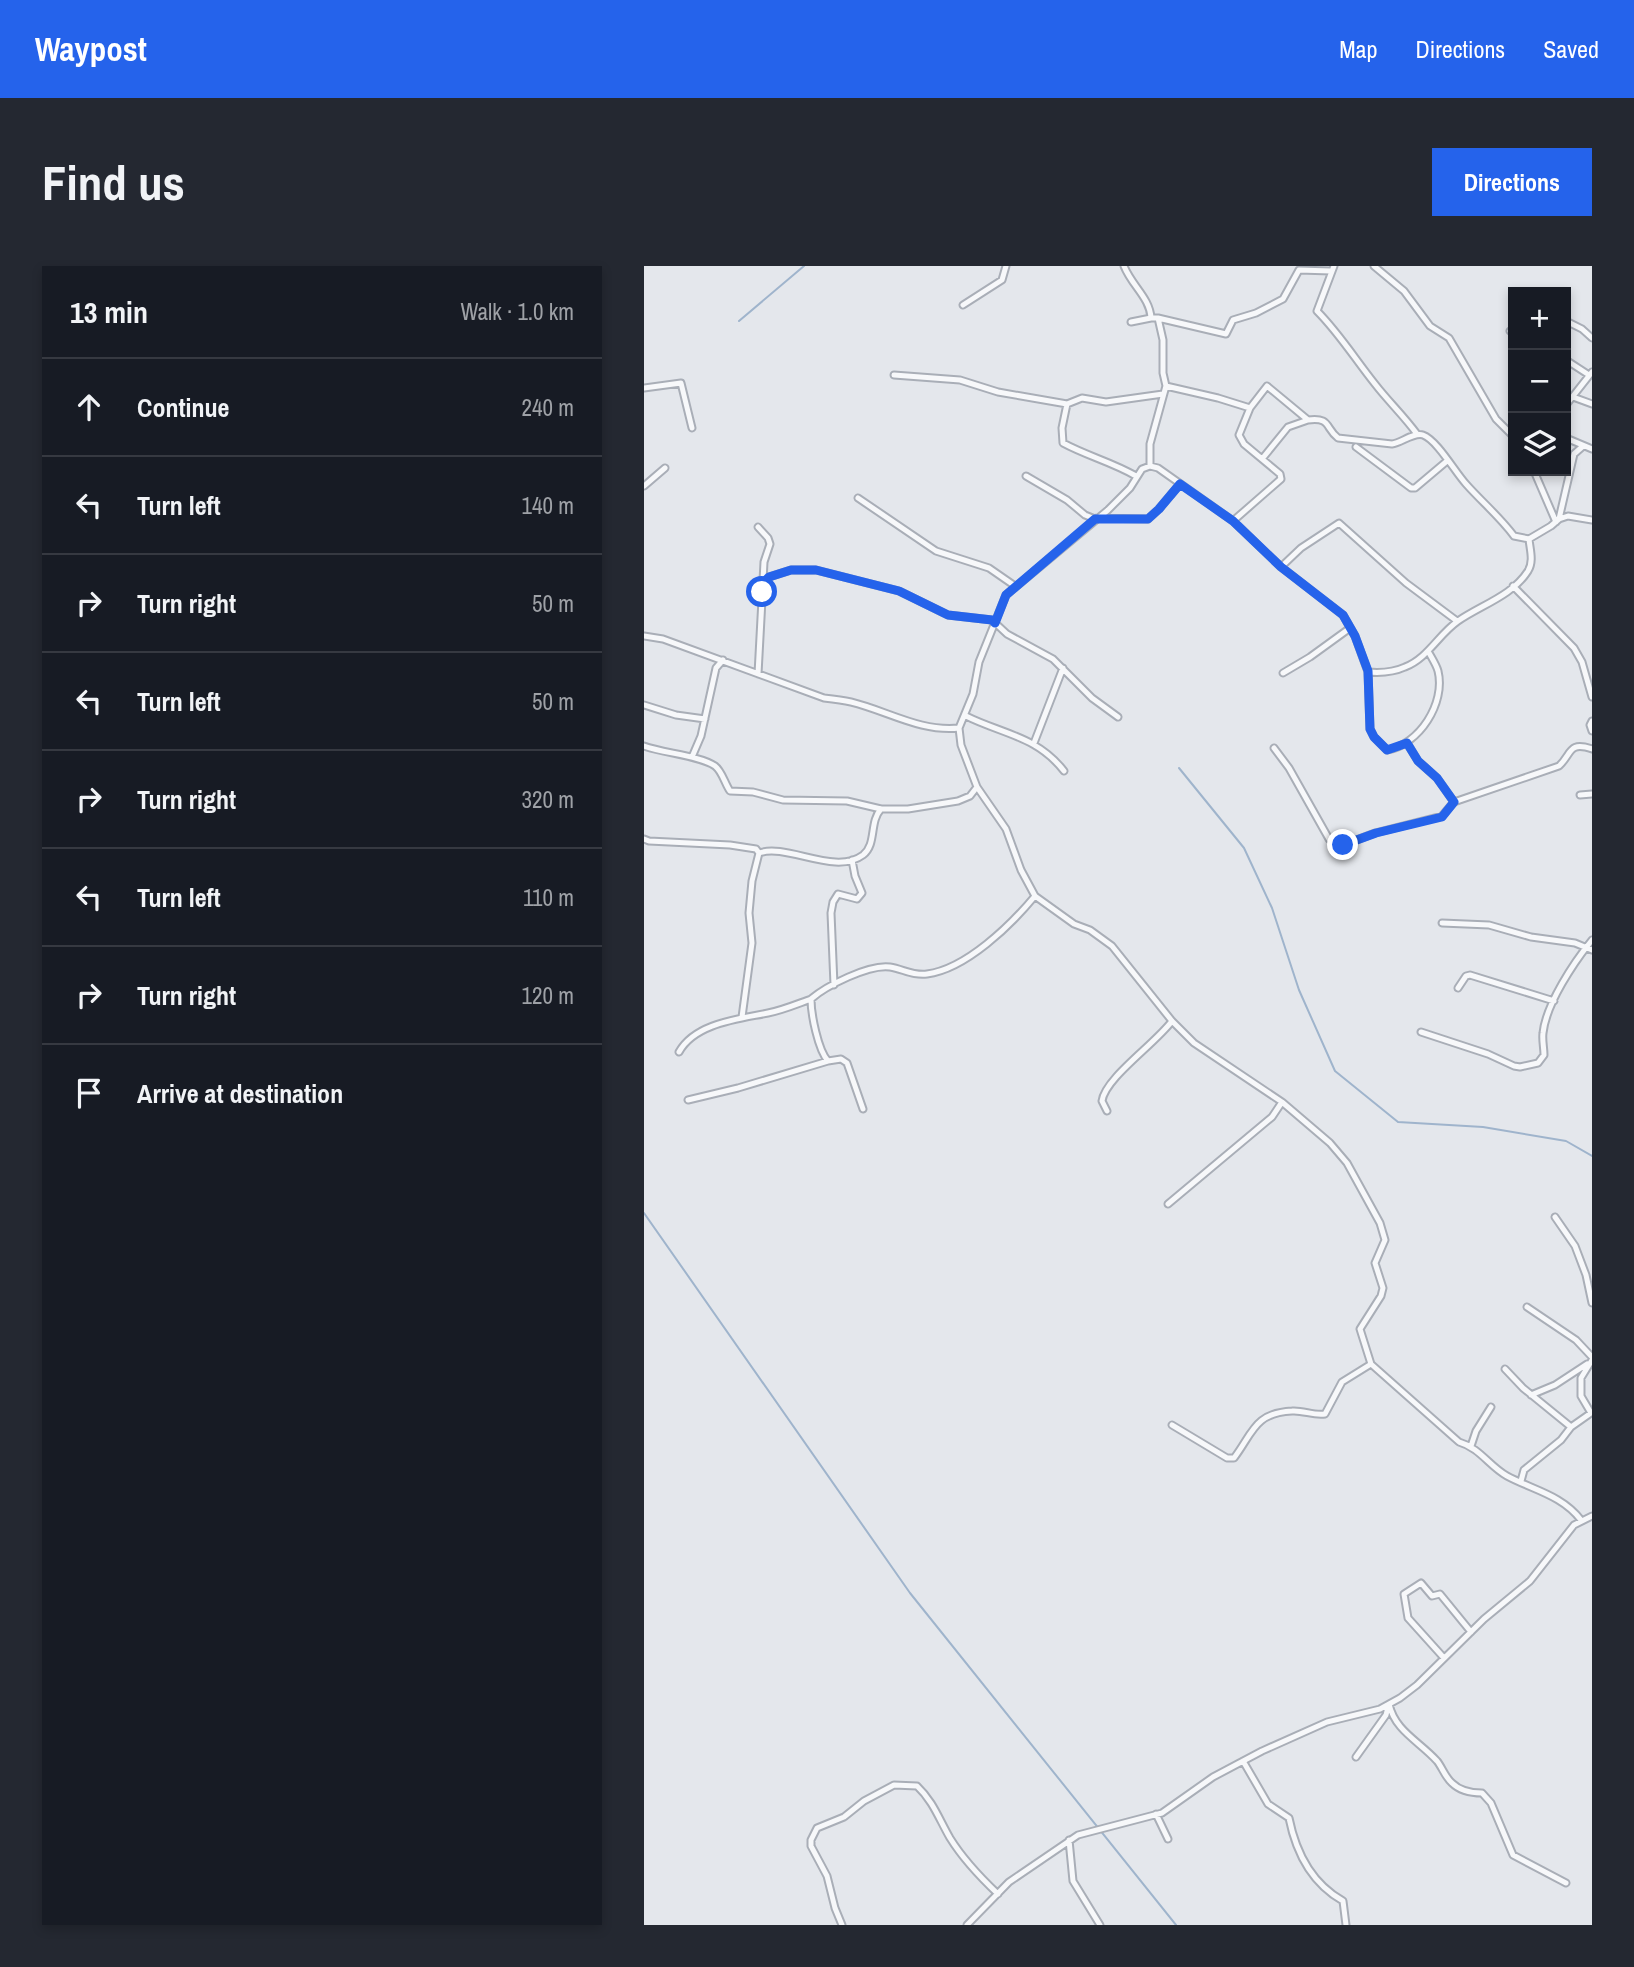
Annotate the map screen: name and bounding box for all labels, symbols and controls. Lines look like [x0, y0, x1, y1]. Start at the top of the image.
text: Waypost [35, 27, 147, 71]
text: Map [1339, 33, 1377, 65]
text: Directions [1415, 33, 1505, 65]
text: Saved [1543, 33, 1599, 65]
button: Directions [1432, 148, 1592, 216]
text: Find us [42, 149, 185, 215]
map controls [1508, 287, 1571, 476]
button: + [1508, 287, 1571, 350]
text: 13 min [70, 292, 148, 332]
text: Walk · 1.0 km [460, 296, 574, 327]
button: − [1508, 350, 1571, 413]
icon: ahead [70, 388, 108, 426]
text: Continue [137, 390, 229, 425]
text: 240 m [522, 392, 574, 423]
button: layers [1508, 413, 1571, 476]
icon: left [70, 486, 108, 524]
text: Turn left [137, 488, 221, 523]
text: 140 m [522, 490, 574, 521]
route start [746, 576, 777, 607]
icon: right [70, 584, 108, 622]
text: Turn right [137, 586, 236, 621]
text: 50 m [532, 588, 574, 619]
icon: left [70, 682, 108, 720]
text: Turn left [137, 684, 221, 719]
text: 50 m [532, 686, 574, 717]
icon: right [70, 780, 108, 818]
text: Turn right [137, 782, 236, 817]
text: 320 m [522, 784, 574, 815]
route end [1327, 829, 1358, 860]
icon: left [70, 878, 108, 916]
text: Turn left [137, 880, 221, 915]
text: 110 m [523, 882, 574, 913]
icon: right [70, 976, 108, 1014]
text: Turn right [137, 978, 236, 1013]
text: 120 m [522, 980, 574, 1011]
icon: arrive [70, 1074, 108, 1112]
text: Arrive at destination [137, 1076, 343, 1111]

